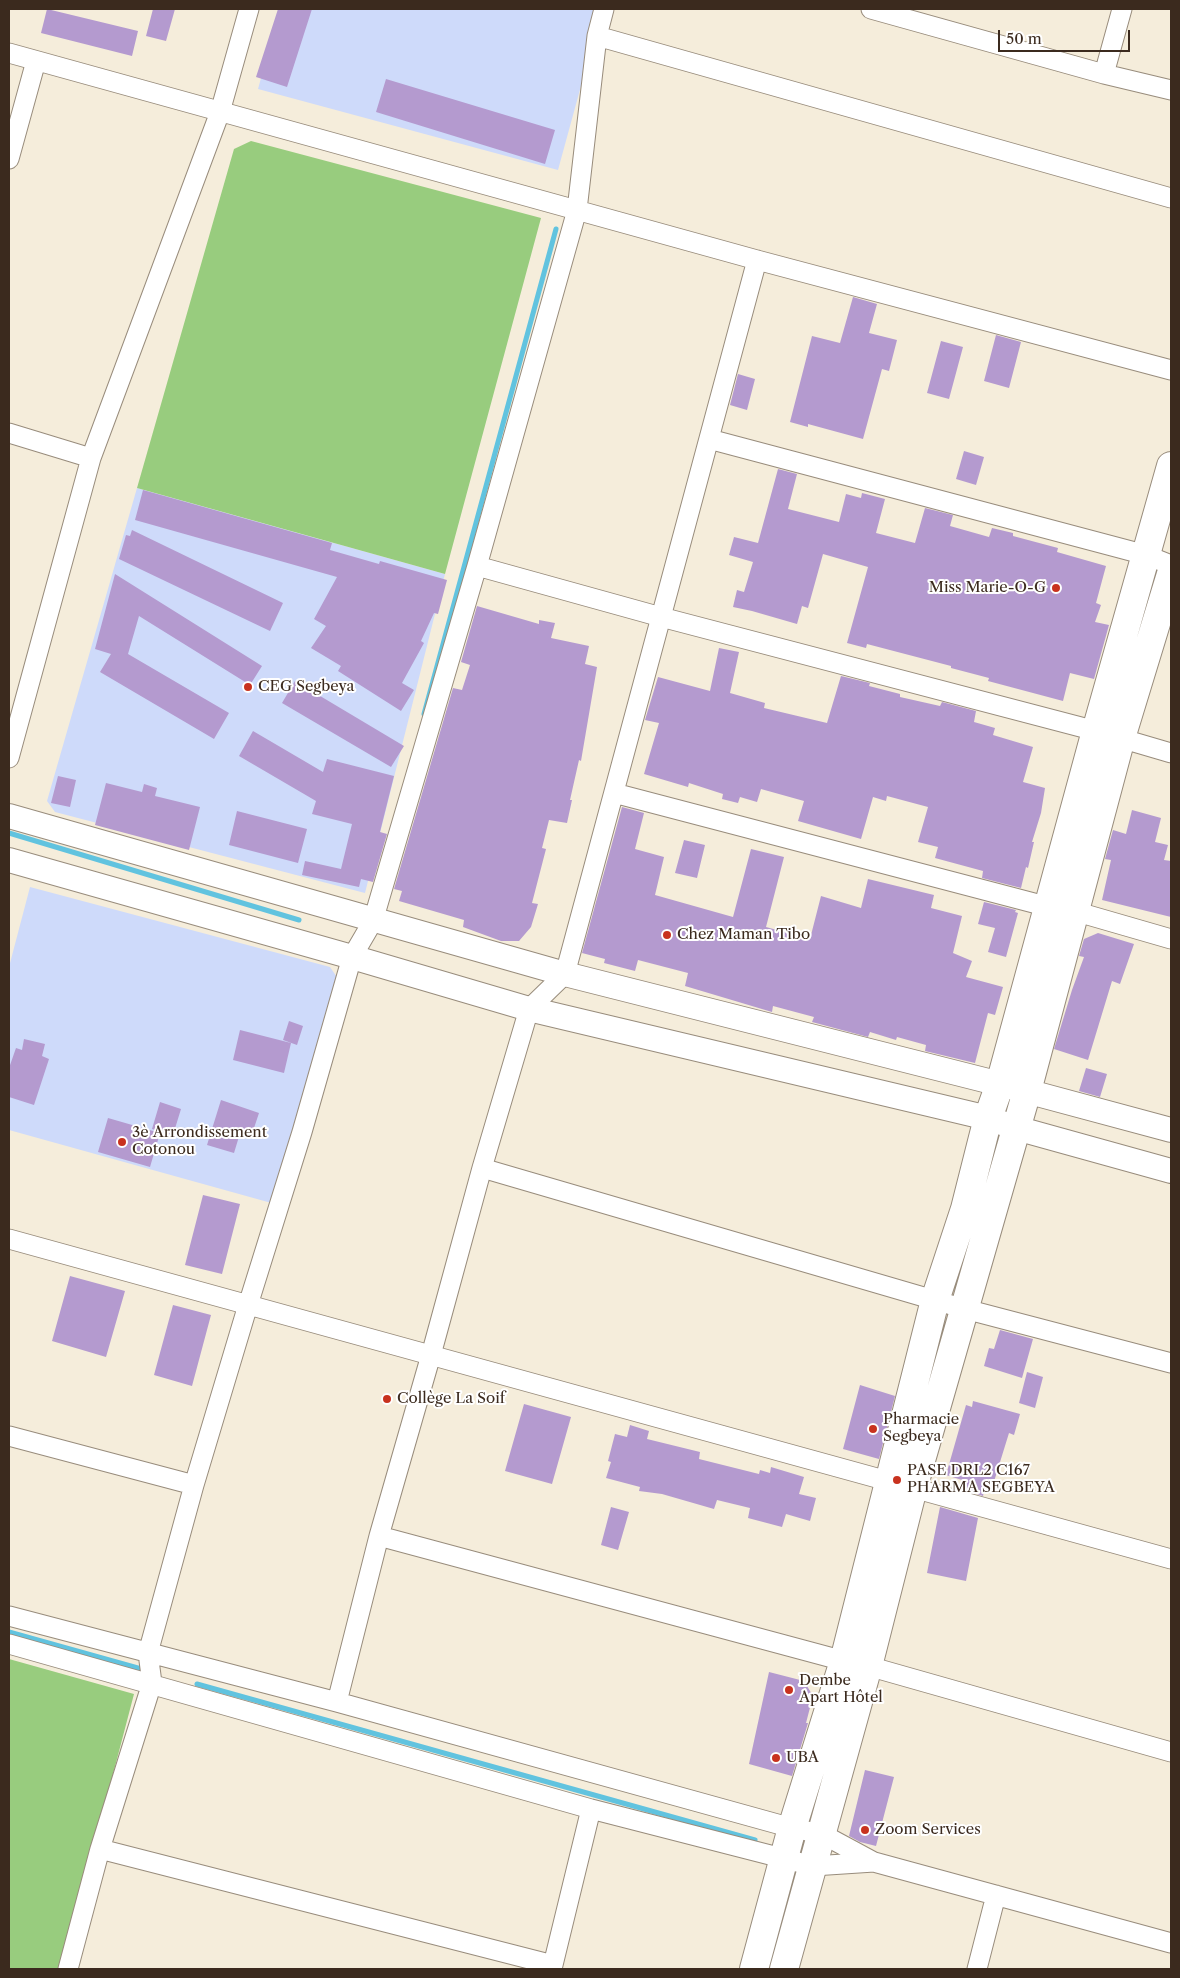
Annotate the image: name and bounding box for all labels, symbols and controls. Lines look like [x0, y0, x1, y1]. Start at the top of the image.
scale bar [1000, 20, 1132, 52]
text: 50 m [1006, 29, 1042, 48]
place label: Miss Marie-O-G [929, 579, 1046, 597]
marker: Miss Marie-O-G [1050, 582, 1062, 594]
place label: CEG Segbeya [258, 678, 354, 696]
marker: CEG Segbeya [242, 681, 254, 693]
place label: Chez Maman Tibo [677, 926, 810, 944]
marker: Chez Maman Tibo [661, 929, 673, 941]
place label: 3è Arrondissement Cotonou [132, 1124, 267, 1159]
marker: 3è Arrondissement Cotonou [116, 1136, 128, 1148]
place label: Collège La Soif [397, 1390, 505, 1408]
marker: Collège La Soif [381, 1393, 393, 1405]
place label: Pharmacie Segbeya [883, 1411, 959, 1446]
marker: Pharmacie Segbeya [867, 1423, 879, 1435]
place label: PASE DRL2 C167 PHARMA SEGBEYA [907, 1462, 1055, 1497]
marker: PASE DRL2 C167 PHARMA SEGBEYA [891, 1474, 903, 1486]
place label: Dembe Apart Hôtel [799, 1672, 883, 1707]
marker: Dembe Apart Hôtel [783, 1684, 795, 1696]
place label: UBA [786, 1749, 819, 1767]
marker: UBA [770, 1752, 782, 1764]
place label: Zoom Services [875, 1821, 981, 1839]
marker: Zoom Services [859, 1824, 871, 1836]

